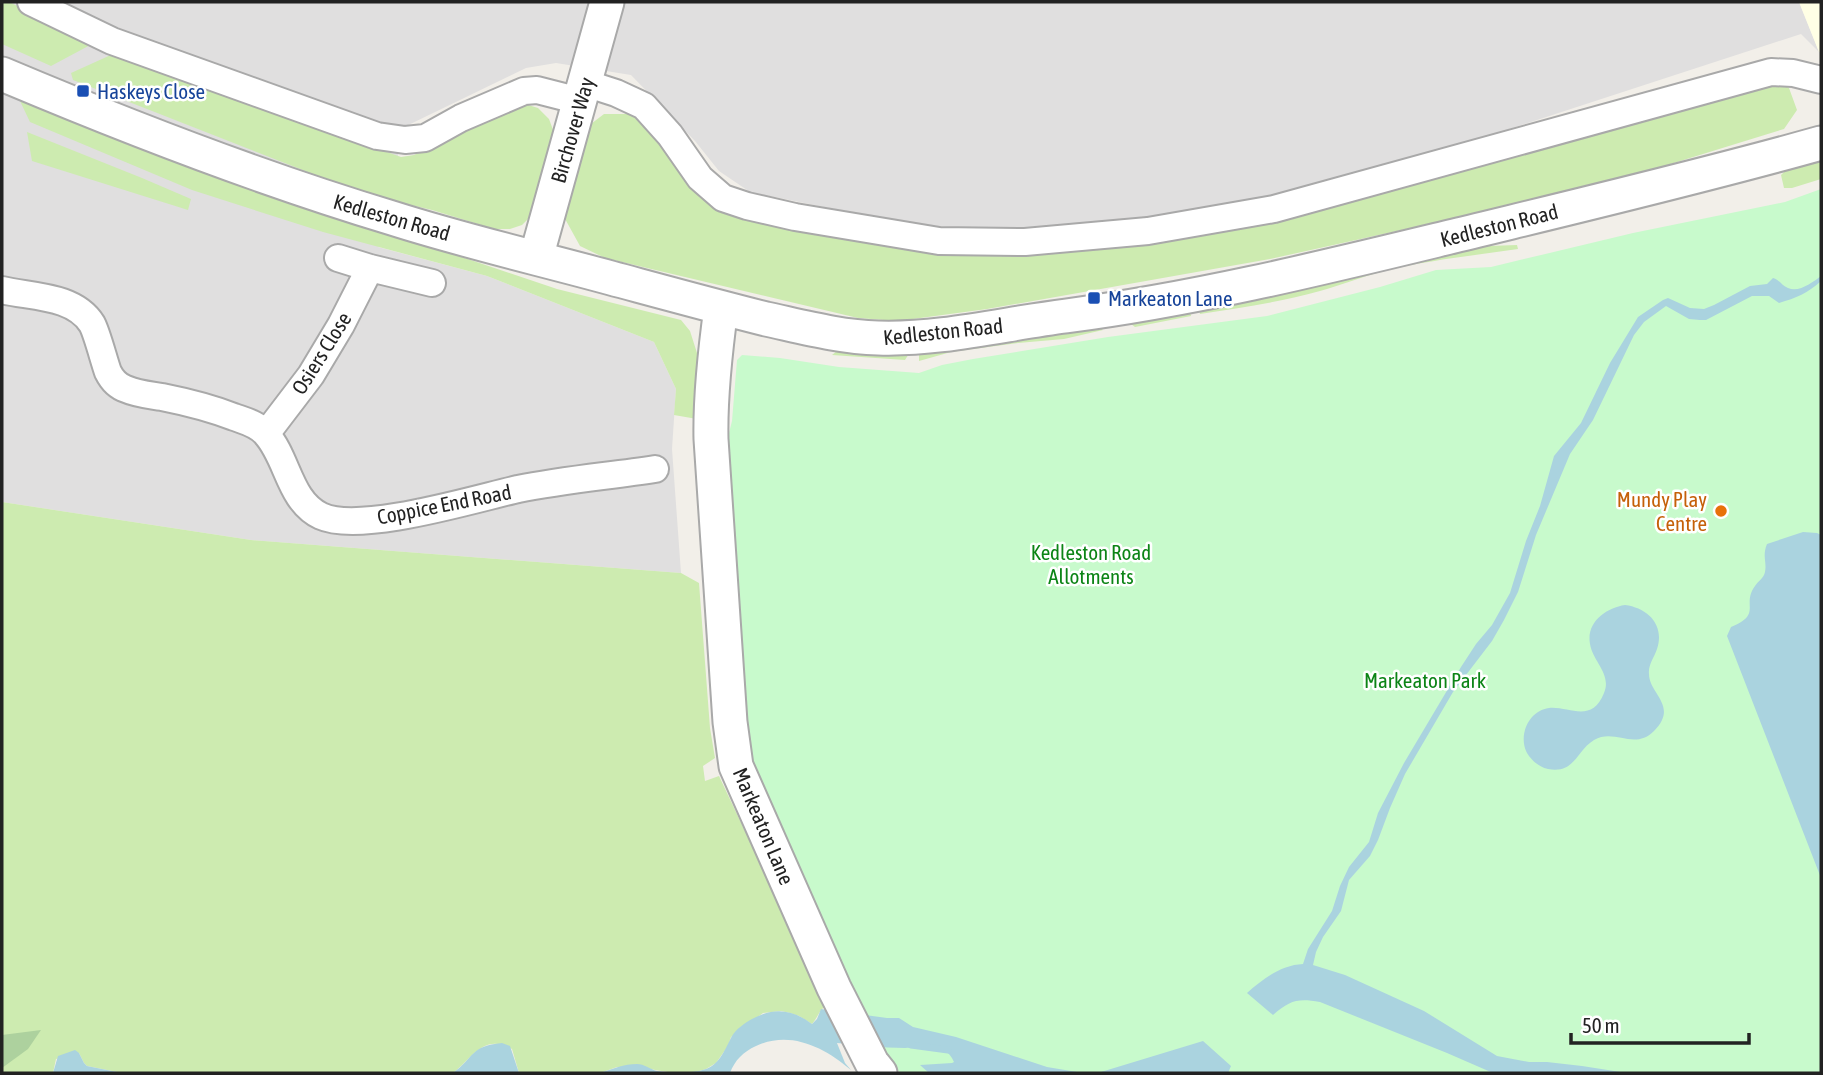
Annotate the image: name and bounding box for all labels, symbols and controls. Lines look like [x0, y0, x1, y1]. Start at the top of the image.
street label: Birchover Way [545, 74, 599, 186]
place label: Haskeys Close [97, 79, 205, 103]
marker: Haskeys Close [75, 83, 91, 99]
street label: Kedleston Road [331, 189, 453, 245]
street label: Kedleston Road [1438, 199, 1560, 251]
place label: Markeaton Lane [1108, 286, 1233, 310]
marker: Markeaton Lane [1086, 290, 1102, 306]
street label: Osiers Close [286, 308, 356, 398]
street label: Kedleston Road [882, 313, 1004, 349]
street label: Coppice End Road [375, 479, 513, 529]
place label: Mundy Play Centre [1617, 487, 1707, 535]
marker: Mundy Play Centre [1713, 503, 1729, 519]
park label: Kedleston Road Allotments [1031, 540, 1151, 588]
park label: Markeaton Park [1364, 668, 1486, 692]
street label: Markeaton Lane [729, 764, 799, 888]
scale bar [1571, 1002, 1750, 1046]
text: 50 m [1582, 1013, 1620, 1037]

